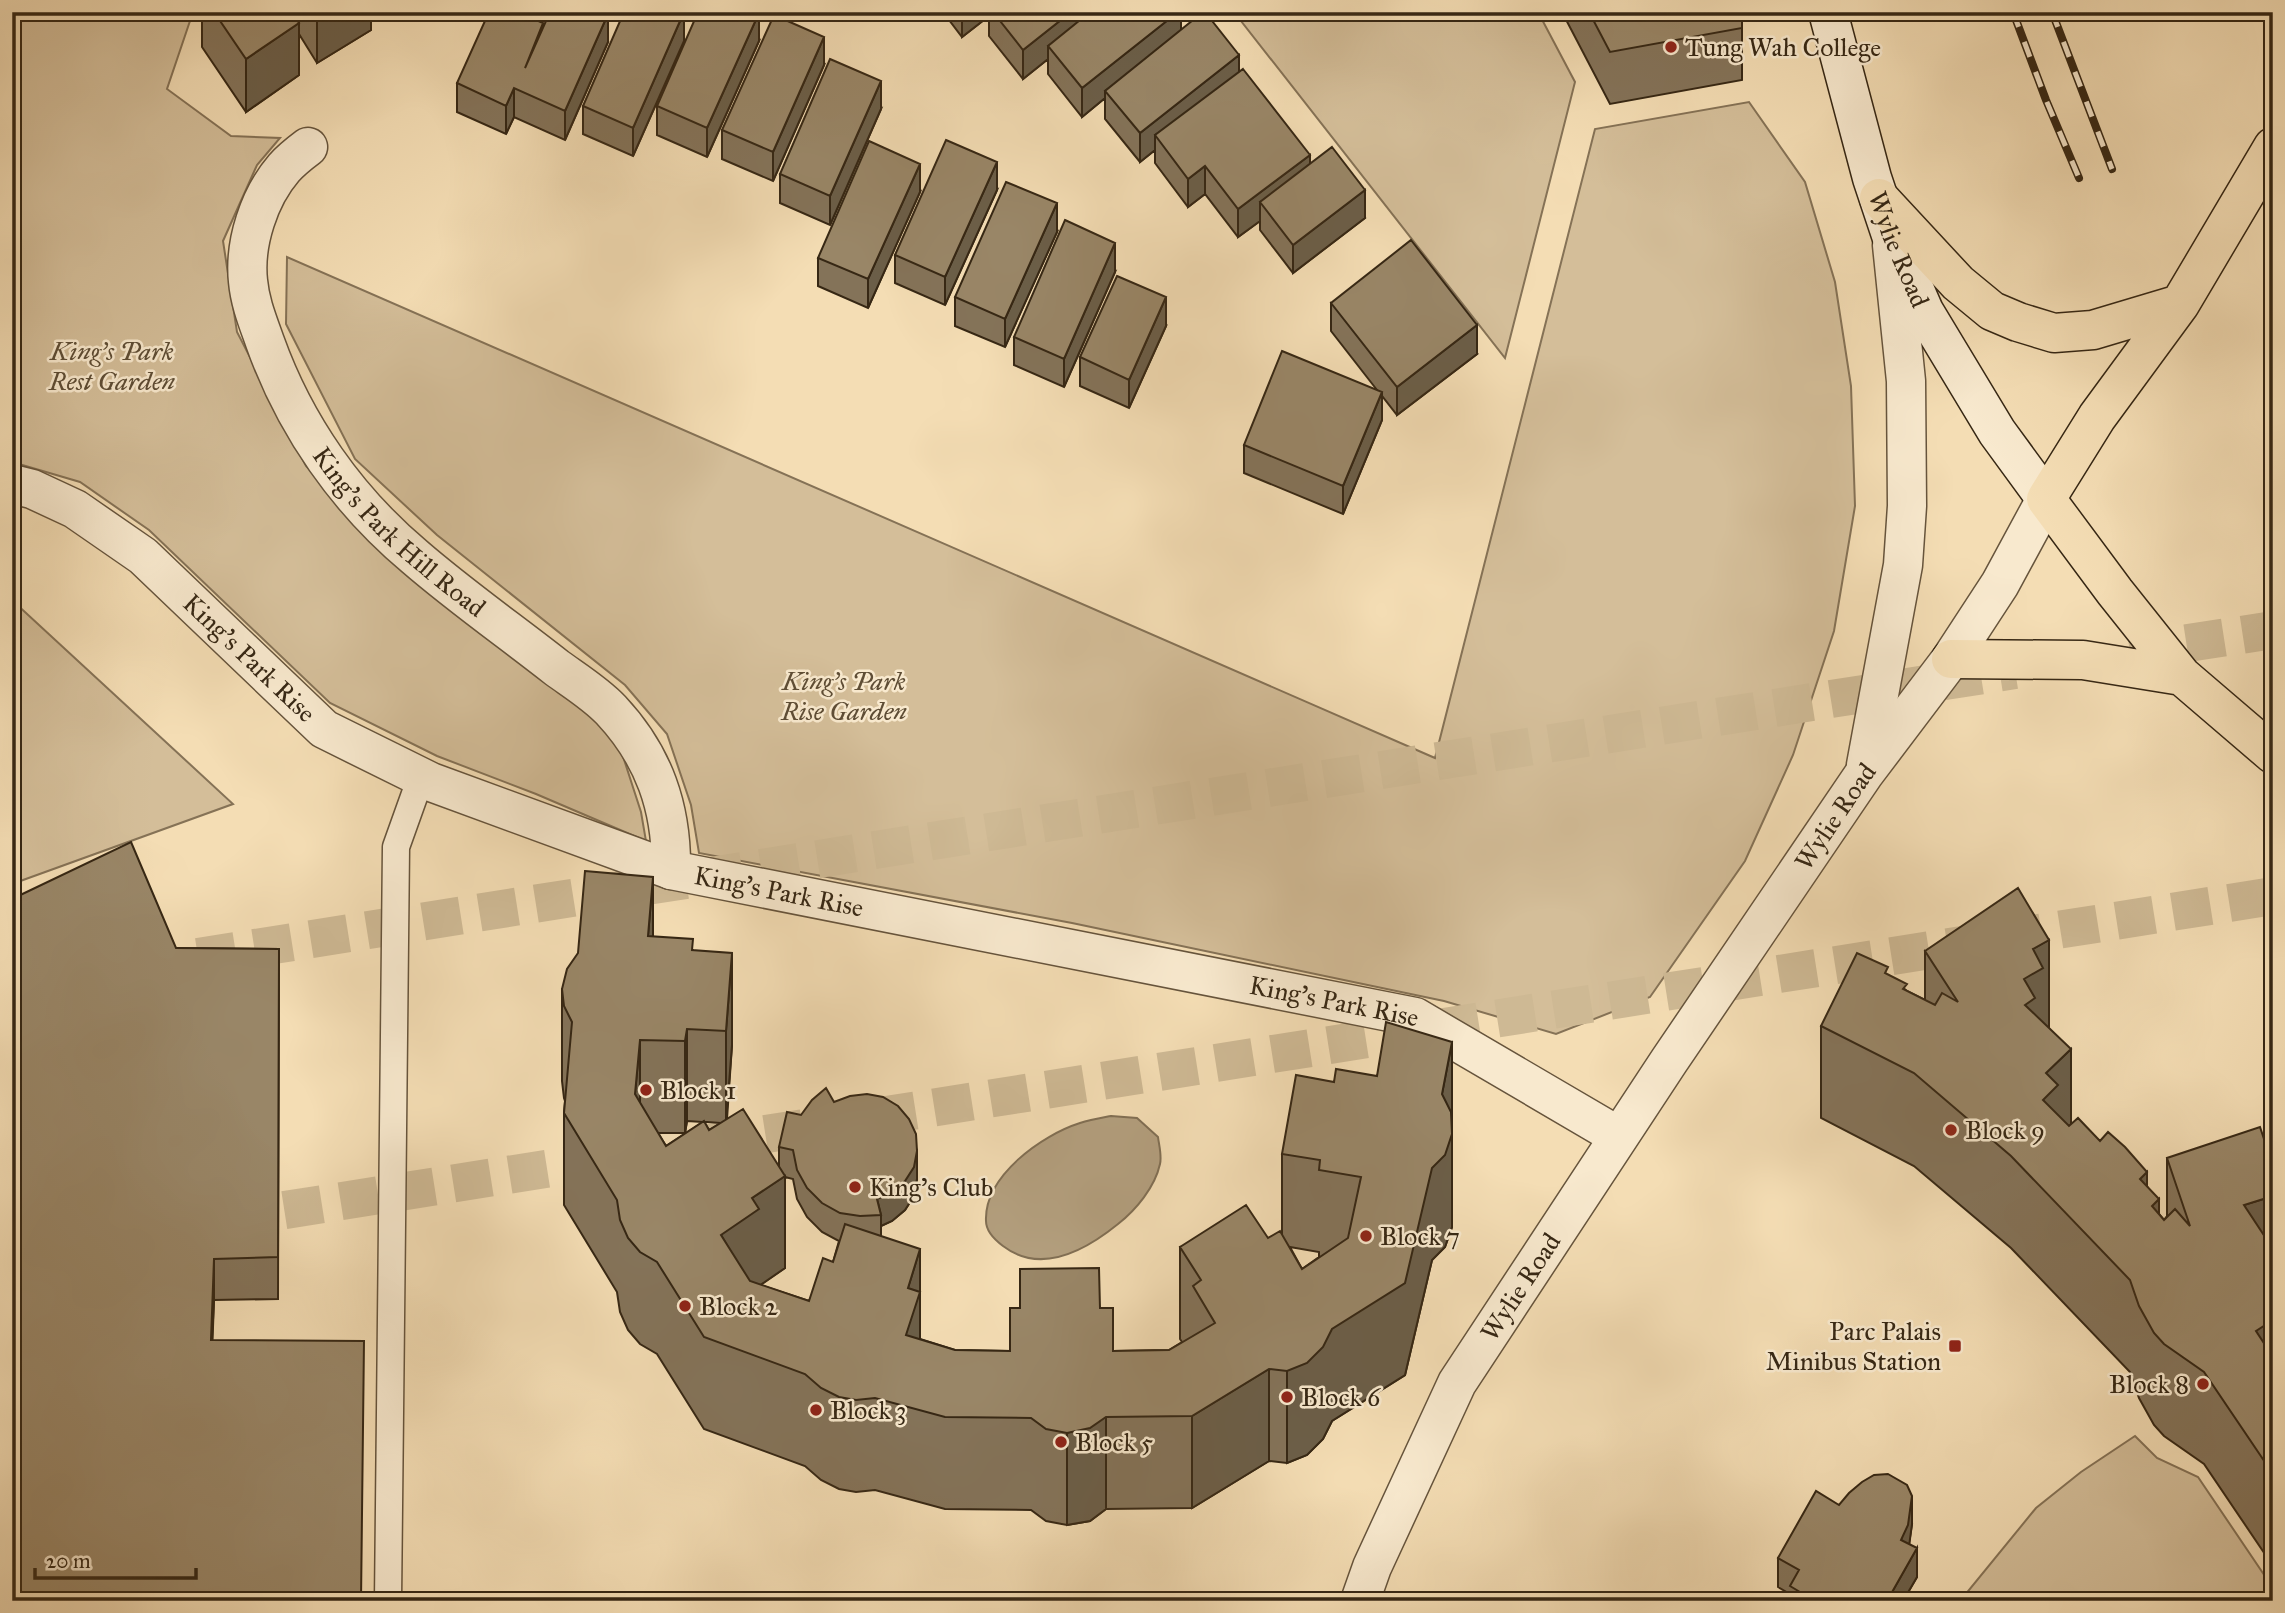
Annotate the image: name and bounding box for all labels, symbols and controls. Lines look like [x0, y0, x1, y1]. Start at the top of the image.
place label: Tung Wah College [1685, 31, 1881, 63]
marker: Tung Wah College [1663, 39, 1679, 55]
street label: Wylie Road [1862, 187, 1936, 312]
park label: King's Park Rest Garden [48, 335, 176, 397]
street label: King's Park Hill Road [306, 441, 492, 624]
street label: King's Park Rise [176, 587, 323, 729]
park label: King's Park Rise Garden [780, 665, 907, 727]
street label: Wylie Road [1788, 756, 1883, 876]
street label: King's Park Rise [691, 859, 866, 924]
street label: King's Park Rise [1247, 969, 1422, 1033]
place label: Block 1 [660, 1074, 736, 1106]
marker: Block 1 [638, 1082, 654, 1098]
place label: Block 9 [1965, 1114, 2045, 1146]
marker: Block 9 [1943, 1122, 1959, 1138]
place label: King's Club [869, 1171, 993, 1203]
marker: King's Club [847, 1179, 863, 1195]
place label: Block 7 [1380, 1220, 1460, 1252]
street label: Wylie Road [1473, 1227, 1567, 1347]
marker: Block 7 [1358, 1228, 1374, 1244]
place label: Block 2 [699, 1290, 778, 1322]
marker: Block 2 [677, 1298, 693, 1314]
place label: Parc Palais Minibus Station [1766, 1315, 1941, 1377]
marker: Parc Palais Minibus Station [1947, 1338, 1963, 1354]
place label: Block 8 [2109, 1368, 2189, 1400]
marker: Block 8 [2195, 1376, 2211, 1392]
place label: Block 6 [1301, 1381, 1381, 1413]
marker: Block 6 [1279, 1389, 1295, 1405]
place label: Block 3 [830, 1394, 906, 1426]
marker: Block 3 [808, 1402, 824, 1418]
place label: Block 5 [1075, 1426, 1153, 1458]
marker: Block 5 [1053, 1434, 1069, 1450]
scale bar [35, 1536, 196, 1580]
text: 20 m [46, 1548, 91, 1574]

